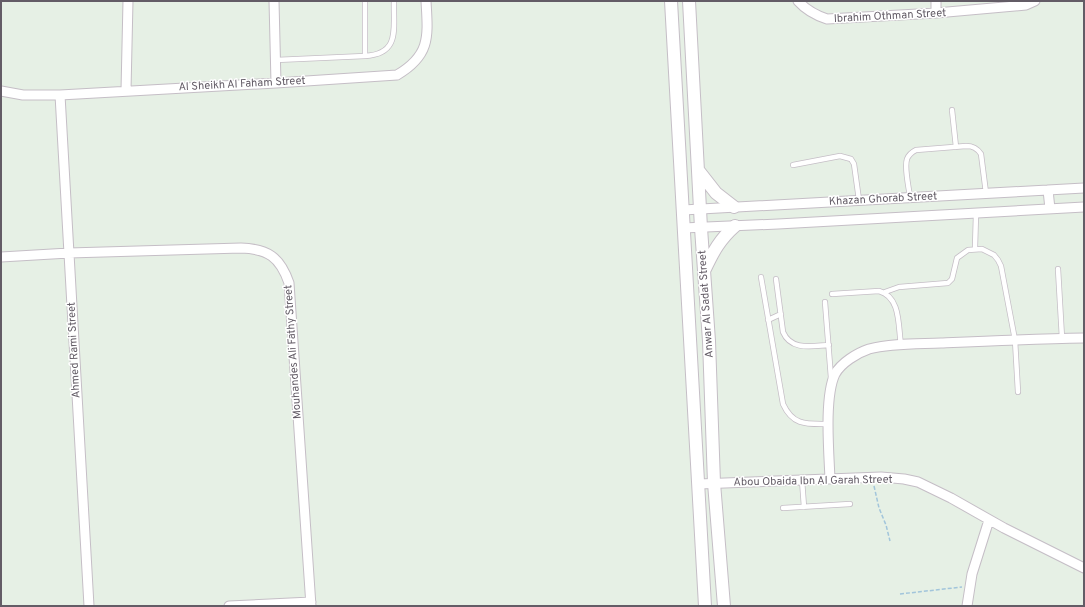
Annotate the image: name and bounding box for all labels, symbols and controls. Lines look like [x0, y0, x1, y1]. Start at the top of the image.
street label: Ibrahim Othman Street [833, 6, 947, 26]
street label: Al Sheikh Al Faham Street [178, 74, 306, 94]
street label: Khazan Ghorab Street [828, 189, 938, 209]
street label: Anwar Al Sadat Street [695, 250, 717, 358]
street label: Mouhandes Ali Fathy Street [281, 284, 305, 420]
street label: Ahmed Rami Street [64, 302, 84, 398]
street label: Abou Obaida Ibn Al Garah Street [733, 473, 893, 489]

